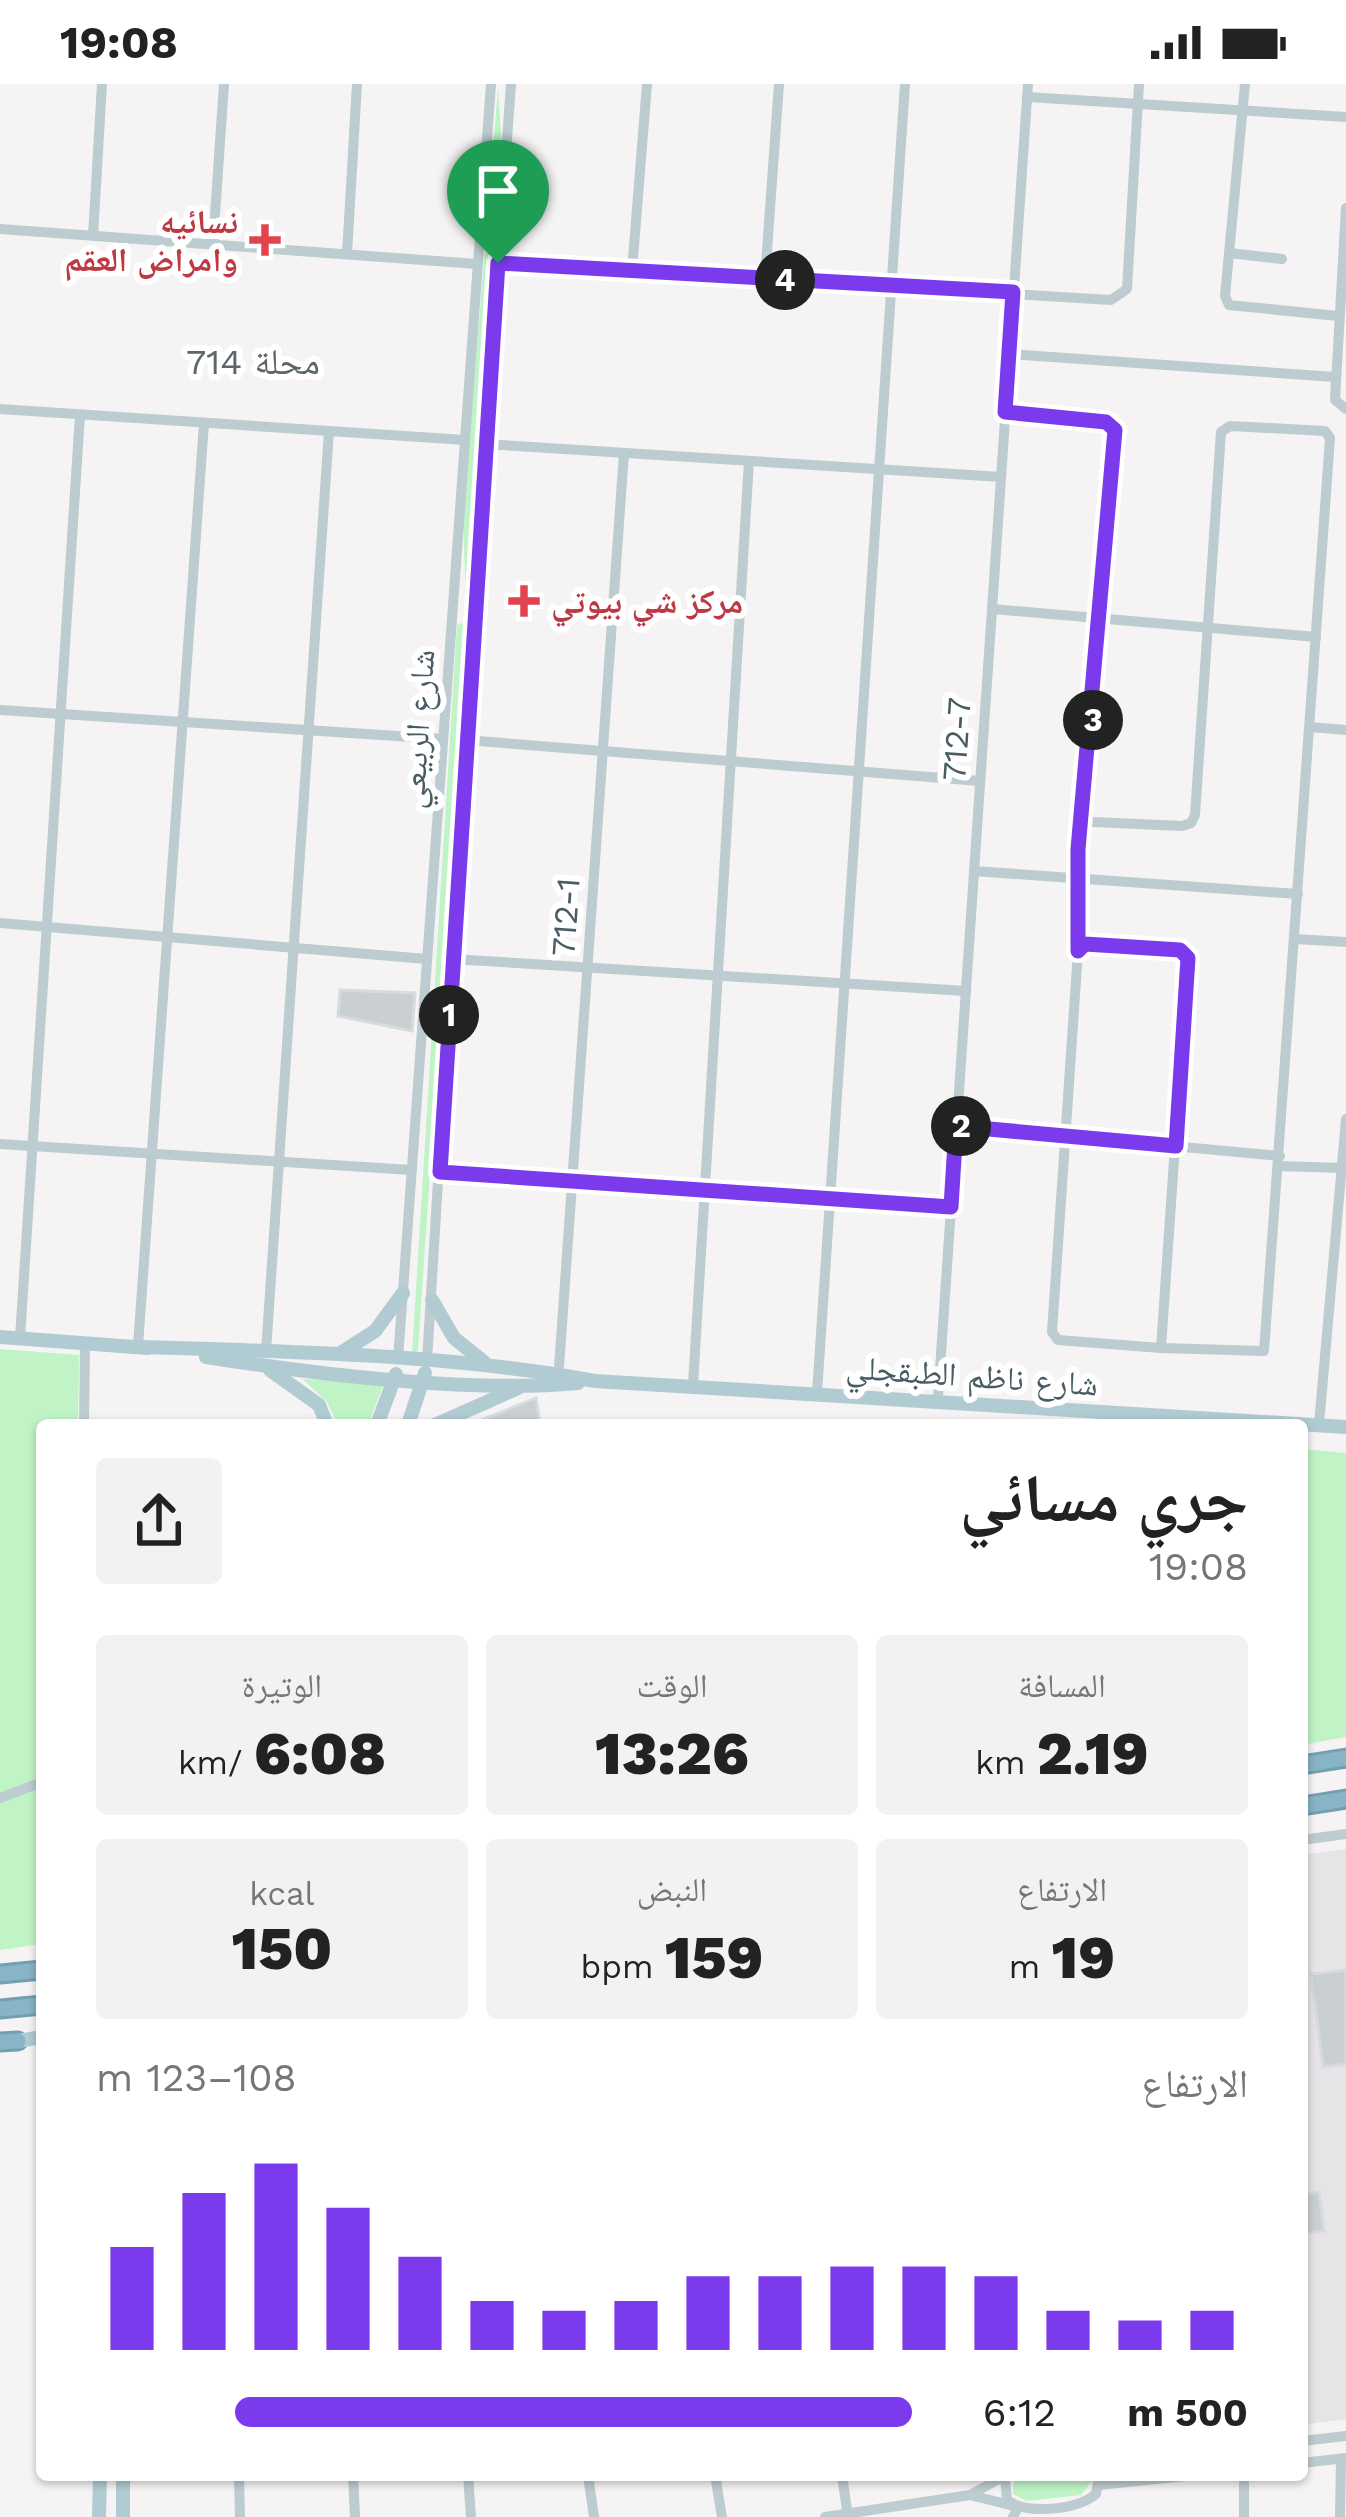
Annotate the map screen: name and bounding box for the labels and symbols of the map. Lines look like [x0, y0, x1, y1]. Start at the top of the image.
pin [447, 140, 549, 263]
place label: نسائيه وامراض العقم [64, 202, 238, 282]
marker: نسائيه وامراض العقم [249, 224, 281, 256]
pin: 4 [755, 250, 815, 310]
district label: محلة 714 [186, 341, 320, 383]
place label: مركز شي بيوتي [551, 582, 743, 627]
marker: مركز شي بيوتي [508, 585, 540, 617]
street label: شارع الربيعي [392, 648, 449, 810]
pin: 3 [1063, 690, 1123, 750]
street label: 712-7 [934, 696, 979, 782]
street label: 712-1 [543, 877, 588, 957]
pin: 1 [419, 985, 479, 1045]
pin: 2 [931, 1096, 991, 1156]
street label: شارع ناظم الطبقجلي [844, 1347, 1099, 1410]

